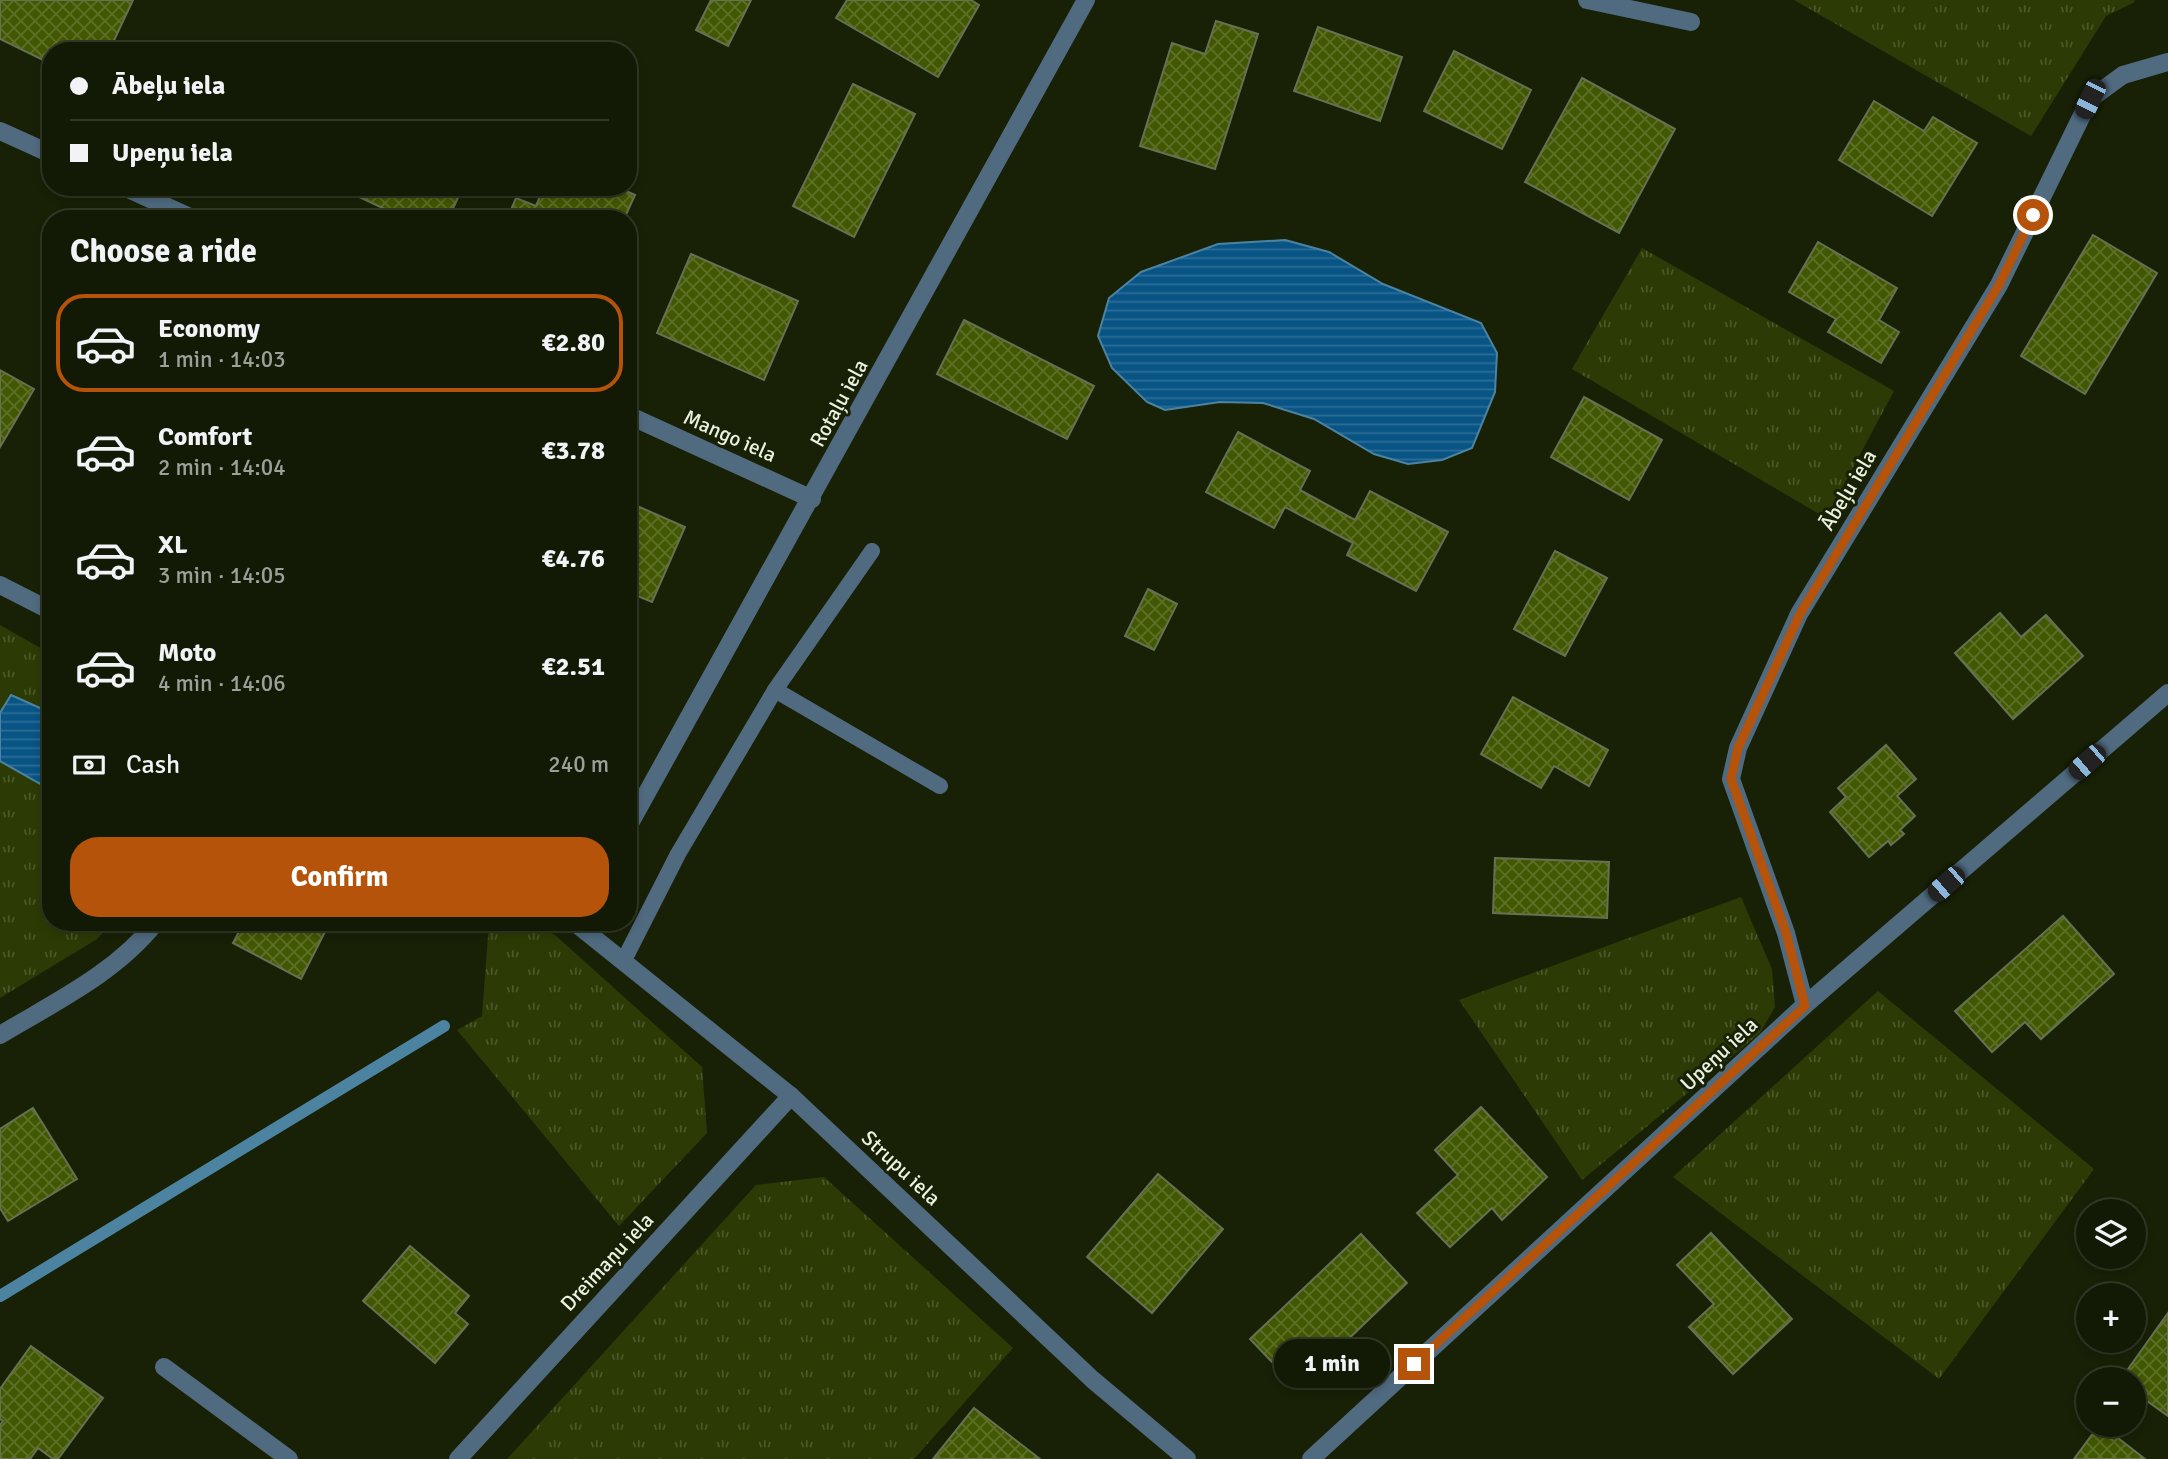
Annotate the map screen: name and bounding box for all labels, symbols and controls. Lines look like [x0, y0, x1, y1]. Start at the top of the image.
text: Ābeļu iela [112, 70, 225, 102]
car [2072, 76, 2109, 122]
text: Upeņu iela [112, 137, 233, 169]
route start [2017, 199, 2049, 231]
text: Choose a ride [70, 232, 257, 271]
icon: car [74, 312, 137, 375]
text: Economy [158, 313, 260, 345]
text: €2.80 [541, 327, 605, 359]
text: 1 min · 14:03 [158, 345, 286, 374]
street label: Rotaļu iela [804, 355, 874, 451]
street label: Mango iela [680, 404, 780, 468]
icon: car [74, 420, 137, 483]
text: Comfort [158, 421, 252, 453]
text: €3.78 [541, 435, 605, 467]
street label: Ābeļu iela [1814, 445, 1882, 535]
text: 2 min · 14:04 [158, 453, 286, 482]
icon: car [74, 528, 137, 591]
text: XL [158, 529, 188, 561]
text: €4.76 [541, 543, 605, 575]
text: 3 min · 14:05 [158, 561, 286, 590]
icon: car [74, 636, 137, 699]
text: Moto [158, 637, 216, 669]
text: €2.51 [541, 651, 605, 683]
text: 4 min · 14:06 [158, 669, 286, 698]
car [2065, 740, 2110, 784]
icon: cash [70, 746, 108, 784]
text: Cash [126, 749, 180, 781]
text: 240 m [548, 750, 609, 779]
button: Confirm [70, 837, 609, 917]
car [1924, 862, 1969, 906]
street label: Upeņu iela [1675, 1012, 1763, 1096]
street label: Strupu iela [856, 1125, 946, 1211]
map controls [2076, 1199, 2146, 1437]
button: layers [2076, 1199, 2146, 1269]
street label: Dreimaņu iela [555, 1207, 659, 1317]
button: + [2076, 1283, 2146, 1353]
callout: 1 min [1274, 1340, 1390, 1388]
route end [1398, 1348, 1430, 1380]
text: 1 min [1304, 1349, 1360, 1378]
button: − [2076, 1367, 2146, 1437]

